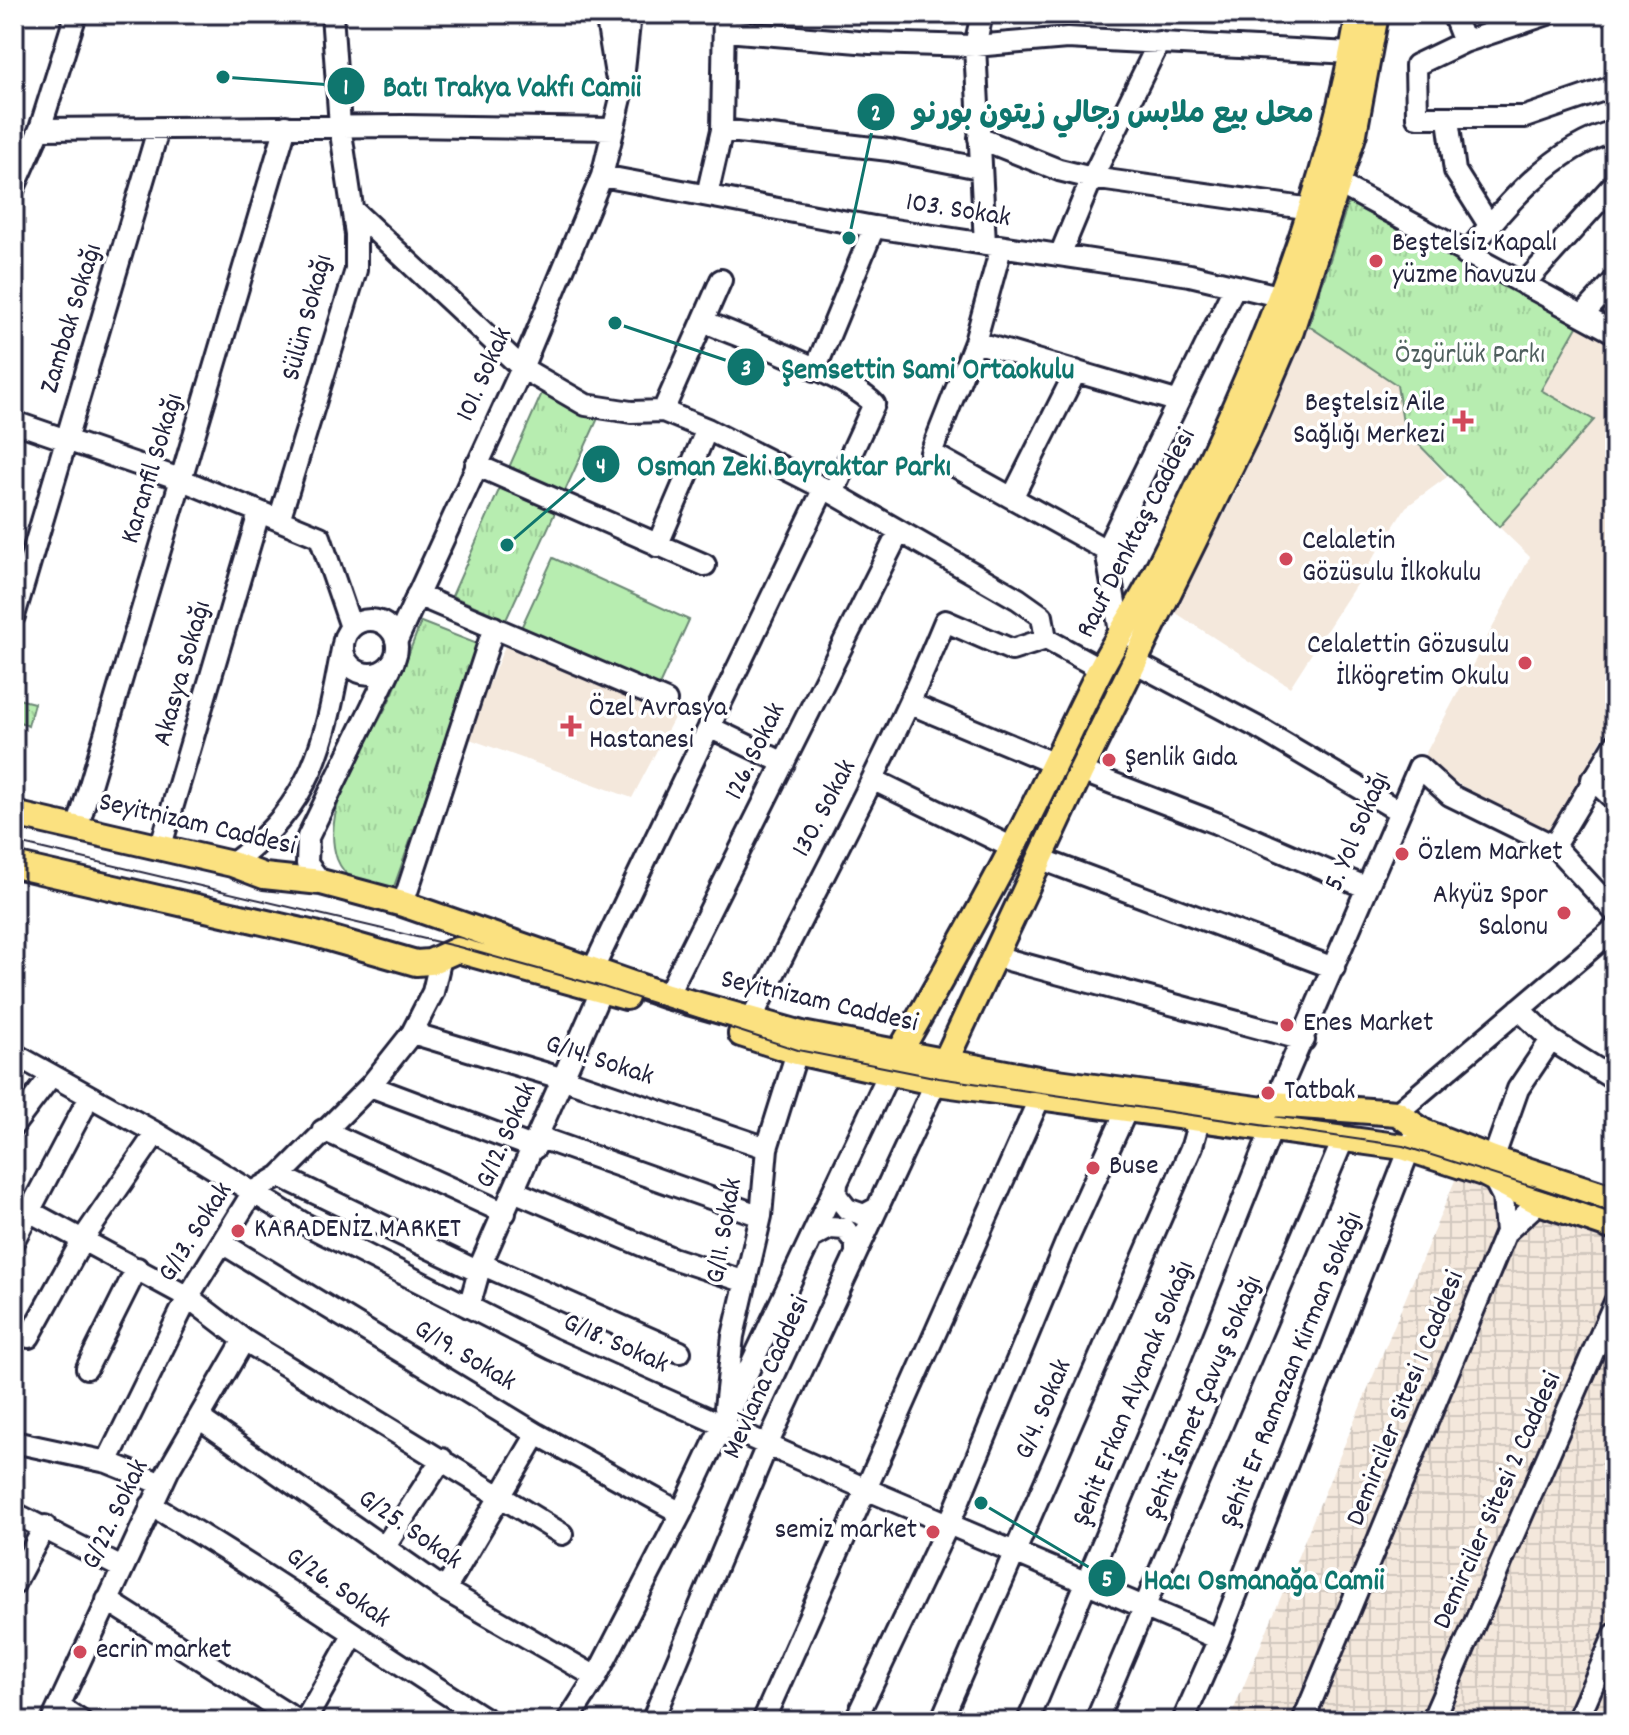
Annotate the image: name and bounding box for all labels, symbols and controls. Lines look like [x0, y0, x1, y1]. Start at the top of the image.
callout: Batı Trakya Vakfı Camii [326, 59, 657, 113]
text: Batı Trakya Vakfı Camii [383, 69, 642, 112]
text: 1 [343, 72, 349, 106]
callout: محل بيع ملابس رجالي زيتون بورنو [856, 85, 1329, 139]
text: محل بيع ملابس رجالي زيتون بورنو [910, 95, 1314, 138]
text: 2 [871, 98, 881, 132]
street label: 103. Sokak [903, 184, 1013, 240]
place label: Beştelsiz Kapalı yüzme havuzu [1392, 225, 1557, 297]
street label: Zambak Sokağı [31, 239, 115, 399]
street label: Sülün Sokağı [273, 250, 345, 386]
marker: Beştelsiz Kapalı yüzme havuzu [1367, 252, 1385, 270]
street label: 101. Sokak [447, 321, 525, 429]
park label: Özgürlük Parkı [1395, 337, 1545, 377]
callout: Şemsettin Sami Ortaokulu [726, 340, 1091, 394]
text: Şemsettin Sami Ortaokulu [782, 351, 1074, 394]
text: 3 [741, 353, 751, 387]
place label: Beştelsiz Aile Sağlığı Merkezi [1293, 385, 1445, 457]
street label: Karanfil Sokağı [112, 389, 196, 549]
marker: Beştelsiz Aile Sağlığı Merkezi [1452, 410, 1474, 432]
street label: Rauf Denktaş Caddesi [1068, 422, 1208, 646]
callout: Osman Zeki Bayraktar Parkı [581, 437, 967, 491]
text: Osman Zeki Bayraktar Parkı [637, 448, 951, 491]
text: 4 [596, 451, 606, 485]
place label: Celaletin Gözüsulu İlkokulu [1302, 523, 1481, 595]
marker: Celaletin Gözüsulu İlkokulu [1277, 550, 1295, 568]
street label: Akasya Sokağı [144, 597, 224, 751]
place label: Celalettin Gözusulu İlkögretim Okulu [1307, 627, 1509, 699]
marker: Celalettin Gözusulu İlkögretim Okulu [1516, 654, 1534, 672]
place label: Özel Avrasya Hastanesi [589, 690, 728, 762]
street label: 126. Sokak [716, 696, 798, 808]
marker: Özel Avrasya Hastanesi [560, 715, 582, 737]
place label: Şenlik Gıda [1125, 740, 1238, 780]
marker: Şenlik Gıda [1100, 751, 1118, 769]
street label: 130. Sokak [784, 753, 868, 865]
street label: 5. Yol Sokağı [1316, 766, 1402, 898]
street label: Seyitnizam Caddesi [94, 784, 300, 868]
place label: Özlem Market [1418, 834, 1563, 874]
marker: Özlem Market [1393, 845, 1411, 863]
place label: Akyüz Spor Salonu [1433, 877, 1549, 949]
marker: Akyüz Spor Salonu [1555, 904, 1573, 922]
street label: Seyitnizam Caddesi [716, 961, 922, 1045]
place label: Enes Market [1303, 1005, 1433, 1045]
marker: Enes Market [1278, 1016, 1296, 1034]
street label: G/14. Sokak [540, 1026, 658, 1098]
place label: Tatbak [1284, 1073, 1355, 1113]
street label: G/12. Sokak [467, 1076, 549, 1196]
marker: Tatbak [1259, 1084, 1277, 1102]
place label: Buse [1109, 1148, 1158, 1188]
marker: Buse [1084, 1159, 1102, 1177]
street label: G/13. Sokak [150, 1175, 244, 1291]
street label: G/11. Sokak [697, 1175, 755, 1287]
street label: Şehit Er Ramazan Kirman Sokağı [1211, 1206, 1375, 1534]
place label: KARADENİZ MARKET [254, 1211, 461, 1251]
marker: KARADENİZ MARKET [229, 1222, 247, 1240]
street label: Şehit Erkan Alyanak Sokağı [1063, 1255, 1207, 1533]
street label: Demirciler Sitesi 1 Caddesi [1337, 1265, 1477, 1533]
street label: Şehit İsmet Çavuş Sokağı [1135, 1270, 1275, 1526]
street label: Mevlana Caddesi [714, 1290, 822, 1466]
street label: G/18. Sokak [556, 1304, 674, 1386]
street label: G/19. Sokak [405, 1311, 523, 1403]
street label: G/4. Sokak [1006, 1354, 1084, 1466]
street label: Demirciler Sitesi 2 Caddesi [1424, 1366, 1574, 1636]
street label: G/22. Sokak [73, 1453, 161, 1577]
street label: G/25. Sokak [349, 1480, 469, 1582]
place label: semiz market [775, 1512, 917, 1552]
marker: semiz market [924, 1523, 942, 1541]
street label: G/26. Sokak [276, 1538, 398, 1640]
callout: Hacı Osmanağa Camii [1087, 1551, 1400, 1605]
text: Hacı Osmanağa Camii [1144, 1562, 1385, 1605]
text: 5 [1101, 1564, 1113, 1598]
place label: ecrin market [96, 1632, 231, 1672]
marker: ecrin market [71, 1643, 89, 1661]

